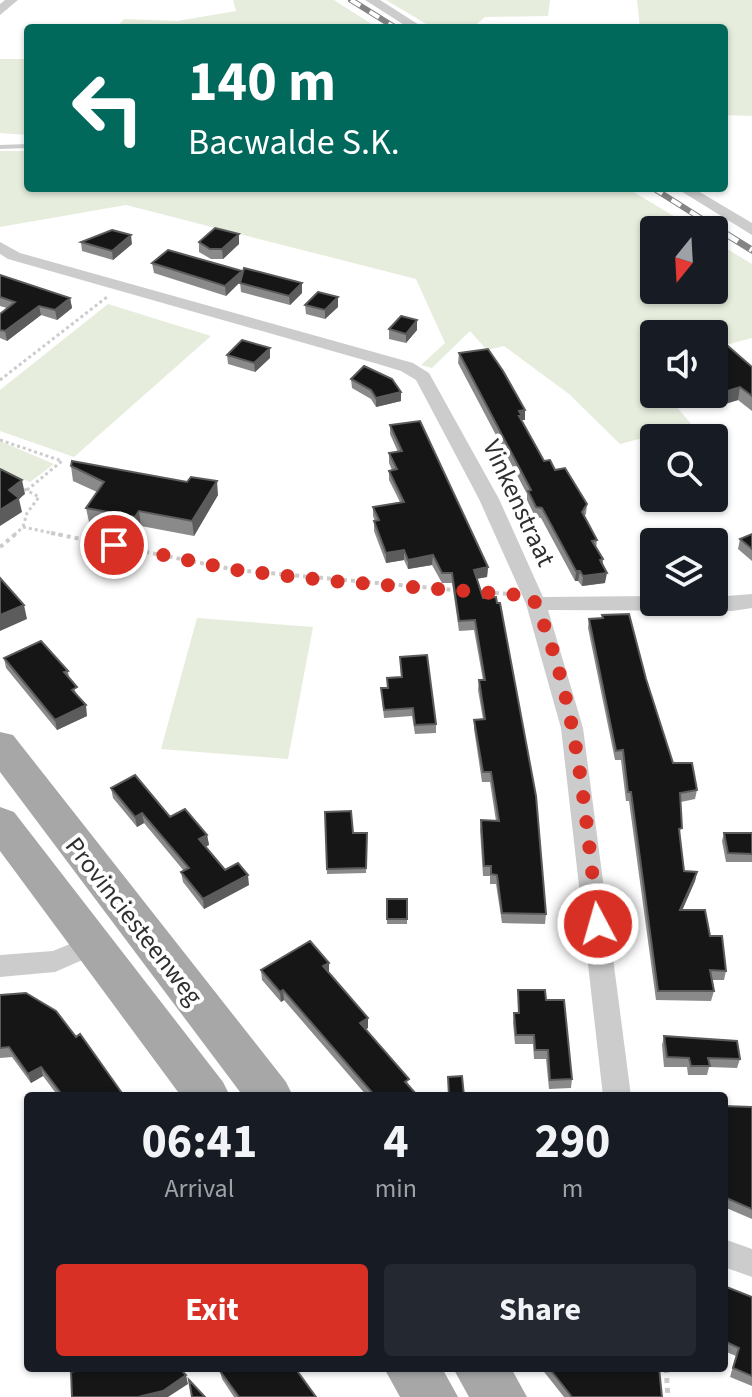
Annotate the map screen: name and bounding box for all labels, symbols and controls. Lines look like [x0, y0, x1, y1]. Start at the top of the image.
text: 140 m [188, 43, 336, 122]
icon: left [56, 56, 160, 160]
text: Bacwalde S.K. [188, 117, 400, 168]
north arrow [640, 216, 728, 304]
map controls [640, 216, 728, 616]
button: sound [640, 320, 728, 408]
button: search [640, 424, 728, 512]
street label: Vinkenstraat [474, 434, 565, 573]
pin [80, 511, 148, 579]
icon: arrive [92, 523, 136, 567]
button: layers [640, 528, 728, 616]
street label: Provinciesteenweg [56, 829, 212, 1013]
position arrow [556, 882, 640, 966]
text: 06:41 [141, 1108, 257, 1176]
text: 4 [383, 1108, 409, 1176]
text: 290 [534, 1108, 610, 1176]
text: Arrival [164, 1170, 234, 1207]
text: min [375, 1170, 417, 1207]
text: m [562, 1170, 583, 1207]
button: Exit [56, 1264, 368, 1356]
button: Share [384, 1264, 696, 1356]

